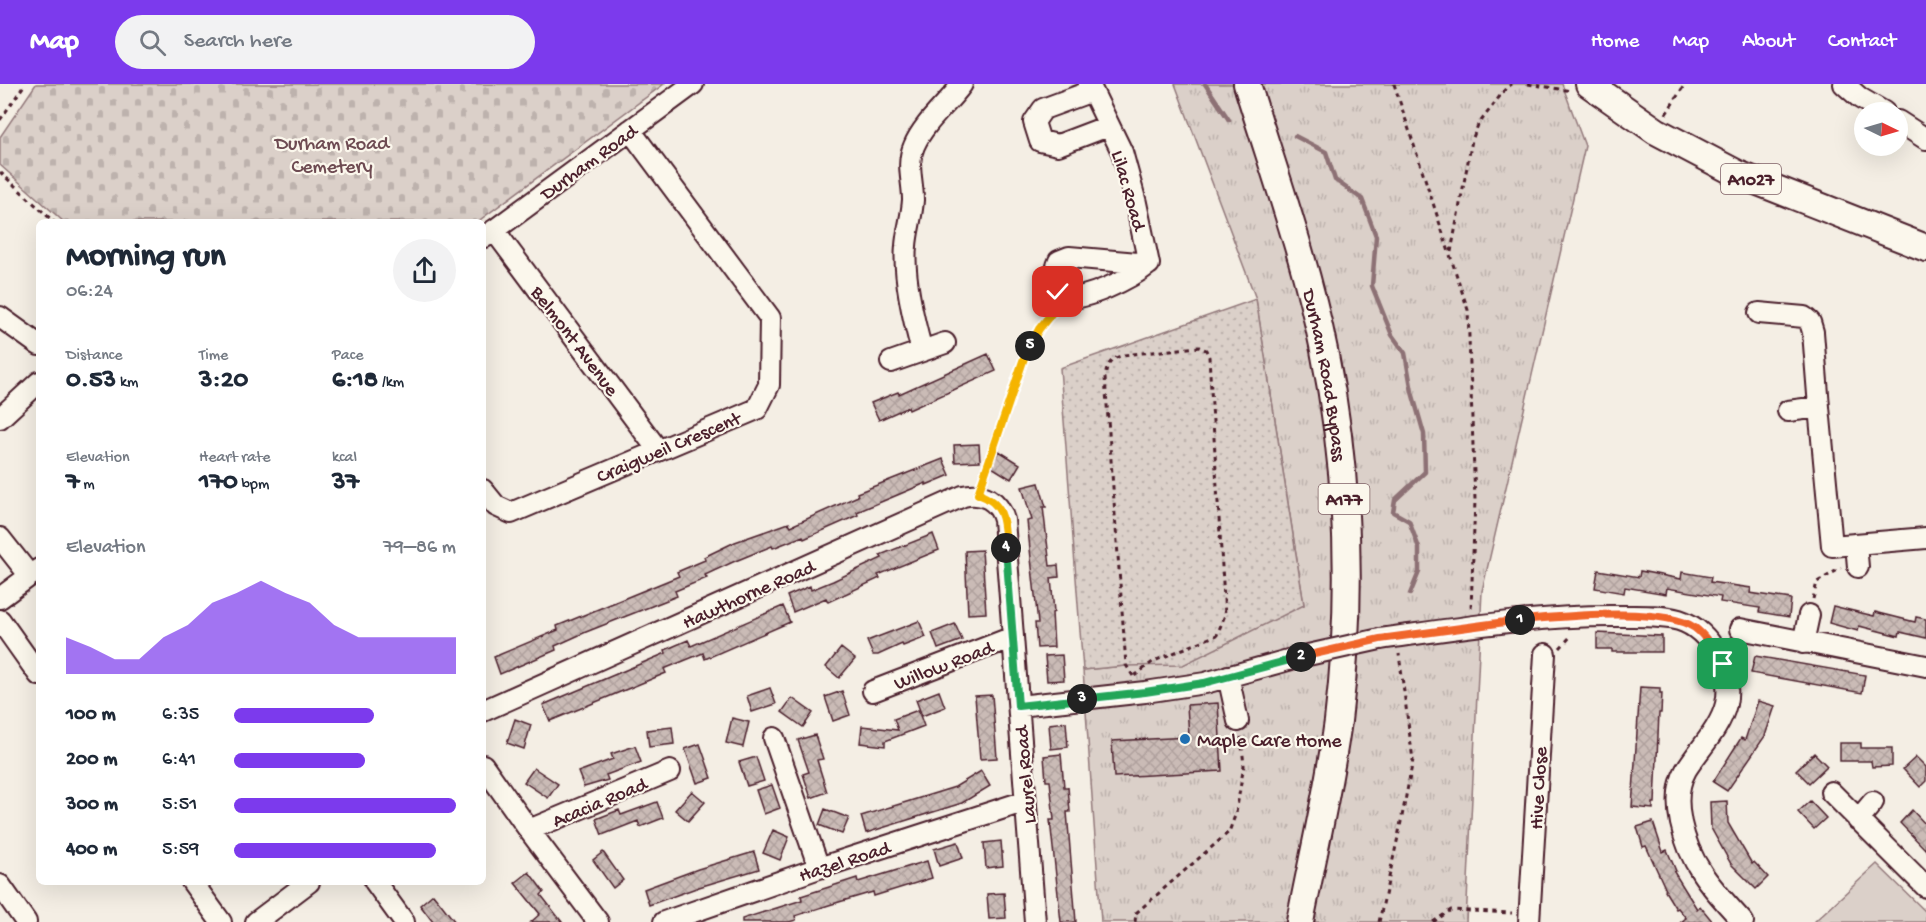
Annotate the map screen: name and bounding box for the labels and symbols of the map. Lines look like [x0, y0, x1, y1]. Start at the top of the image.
north arrow [1854, 102, 1908, 156]
street label: Durham Road [536, 120, 645, 208]
park label: Durham Road Cemetery [273, 134, 391, 180]
street label: Lilac Road [1104, 148, 1150, 236]
road number: A1027 [1721, 164, 1781, 194]
pin [1032, 266, 1083, 317]
street label: Belmont Avenue [524, 282, 623, 402]
street label: Durham Road Bypass [1295, 285, 1349, 463]
pin: 5 [1015, 331, 1045, 361]
street label: Craigweil Crescent [594, 408, 747, 490]
road number: A177 [1318, 484, 1370, 514]
pin: 4 [991, 533, 1021, 563]
street label: Hawthorne Road [680, 556, 821, 636]
pin: 1 [1505, 605, 1535, 635]
street label: Willow Road [891, 637, 999, 697]
pin [1697, 638, 1748, 689]
pin: 2 [1286, 642, 1316, 672]
pin: 3 [1067, 684, 1097, 714]
street label: Laurel Road [1012, 723, 1043, 825]
place label: Maple Care Home [1197, 731, 1342, 754]
marker: Maple Care Home [1178, 732, 1192, 746]
street label: Hive Close [1527, 745, 1554, 830]
street label: Acacia Road [550, 773, 653, 834]
street label: Hazel Road [797, 837, 896, 889]

